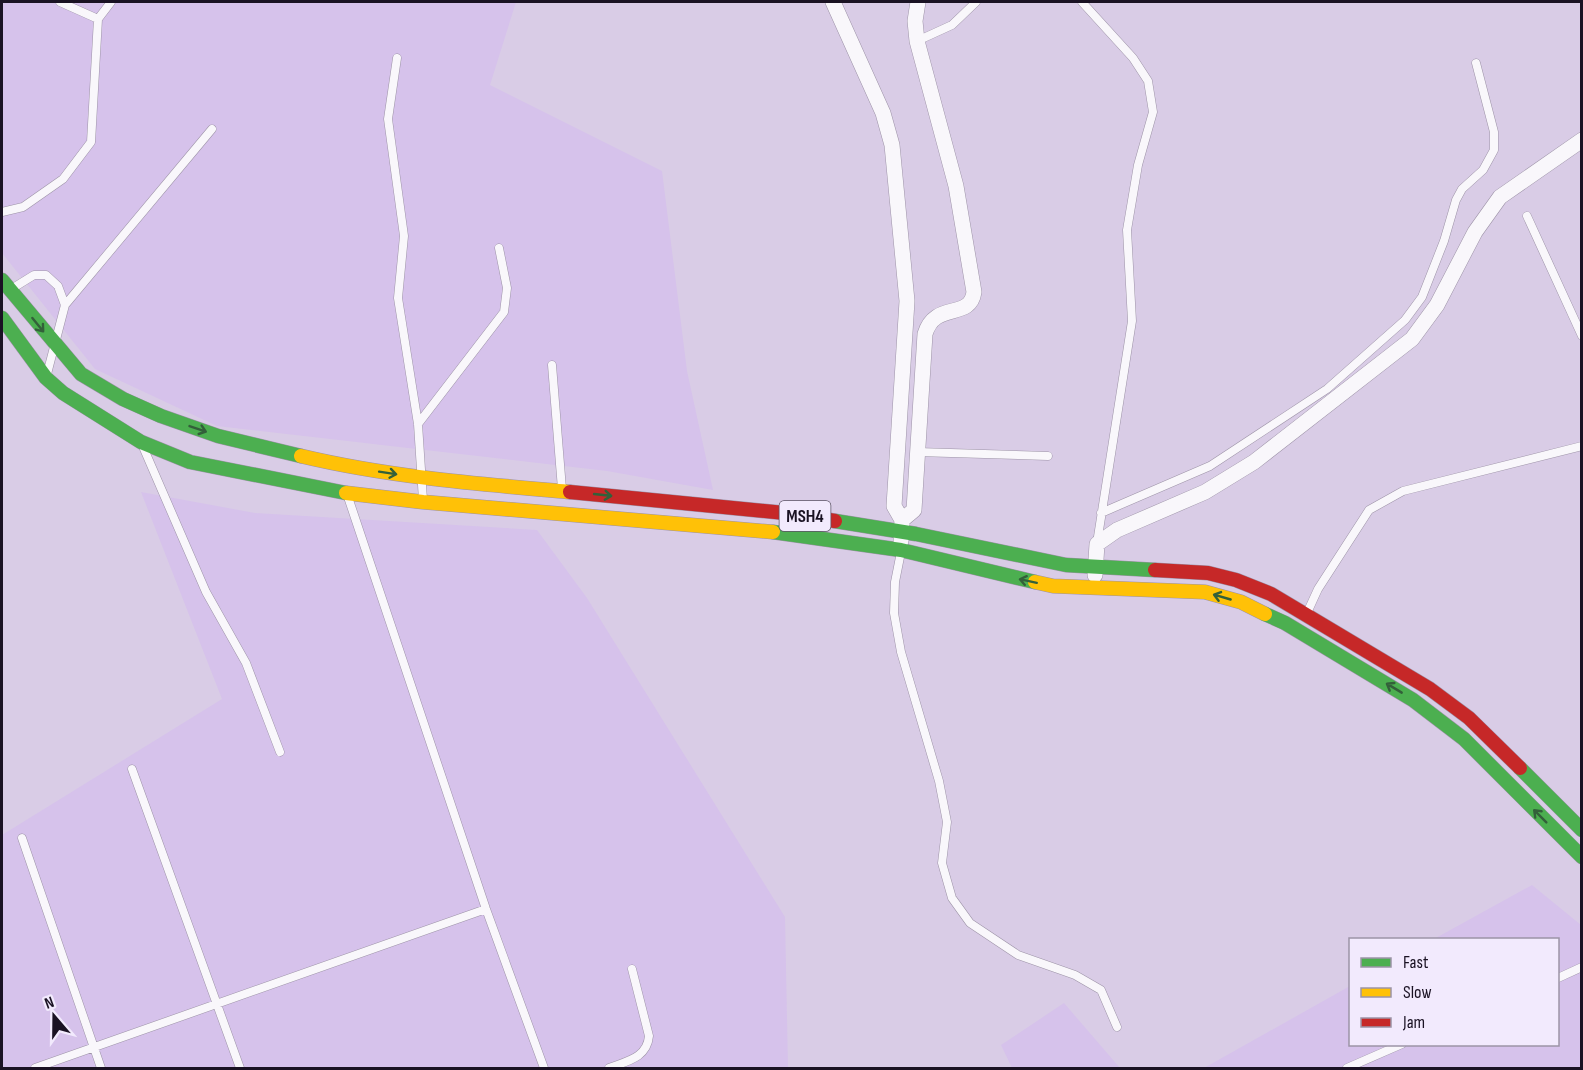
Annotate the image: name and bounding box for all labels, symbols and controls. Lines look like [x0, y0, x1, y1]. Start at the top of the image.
one-way arrow [32, 317, 45, 333]
one-way arrow [188, 425, 207, 436]
one-way arrow [378, 467, 398, 478]
one-way arrow [593, 490, 612, 501]
road number: MSH4 [780, 501, 830, 531]
one-way arrow [1019, 575, 1039, 586]
one-way arrow [1213, 591, 1232, 602]
one-way arrow [1386, 681, 1403, 693]
one-way arrow [1533, 808, 1548, 823]
legend [1349, 938, 1559, 1046]
text: Fast [1403, 952, 1429, 973]
text: Slow [1403, 982, 1432, 1003]
north arrow [24, 986, 84, 1046]
text: N [42, 993, 57, 1014]
text: Jam [1402, 1012, 1425, 1033]

